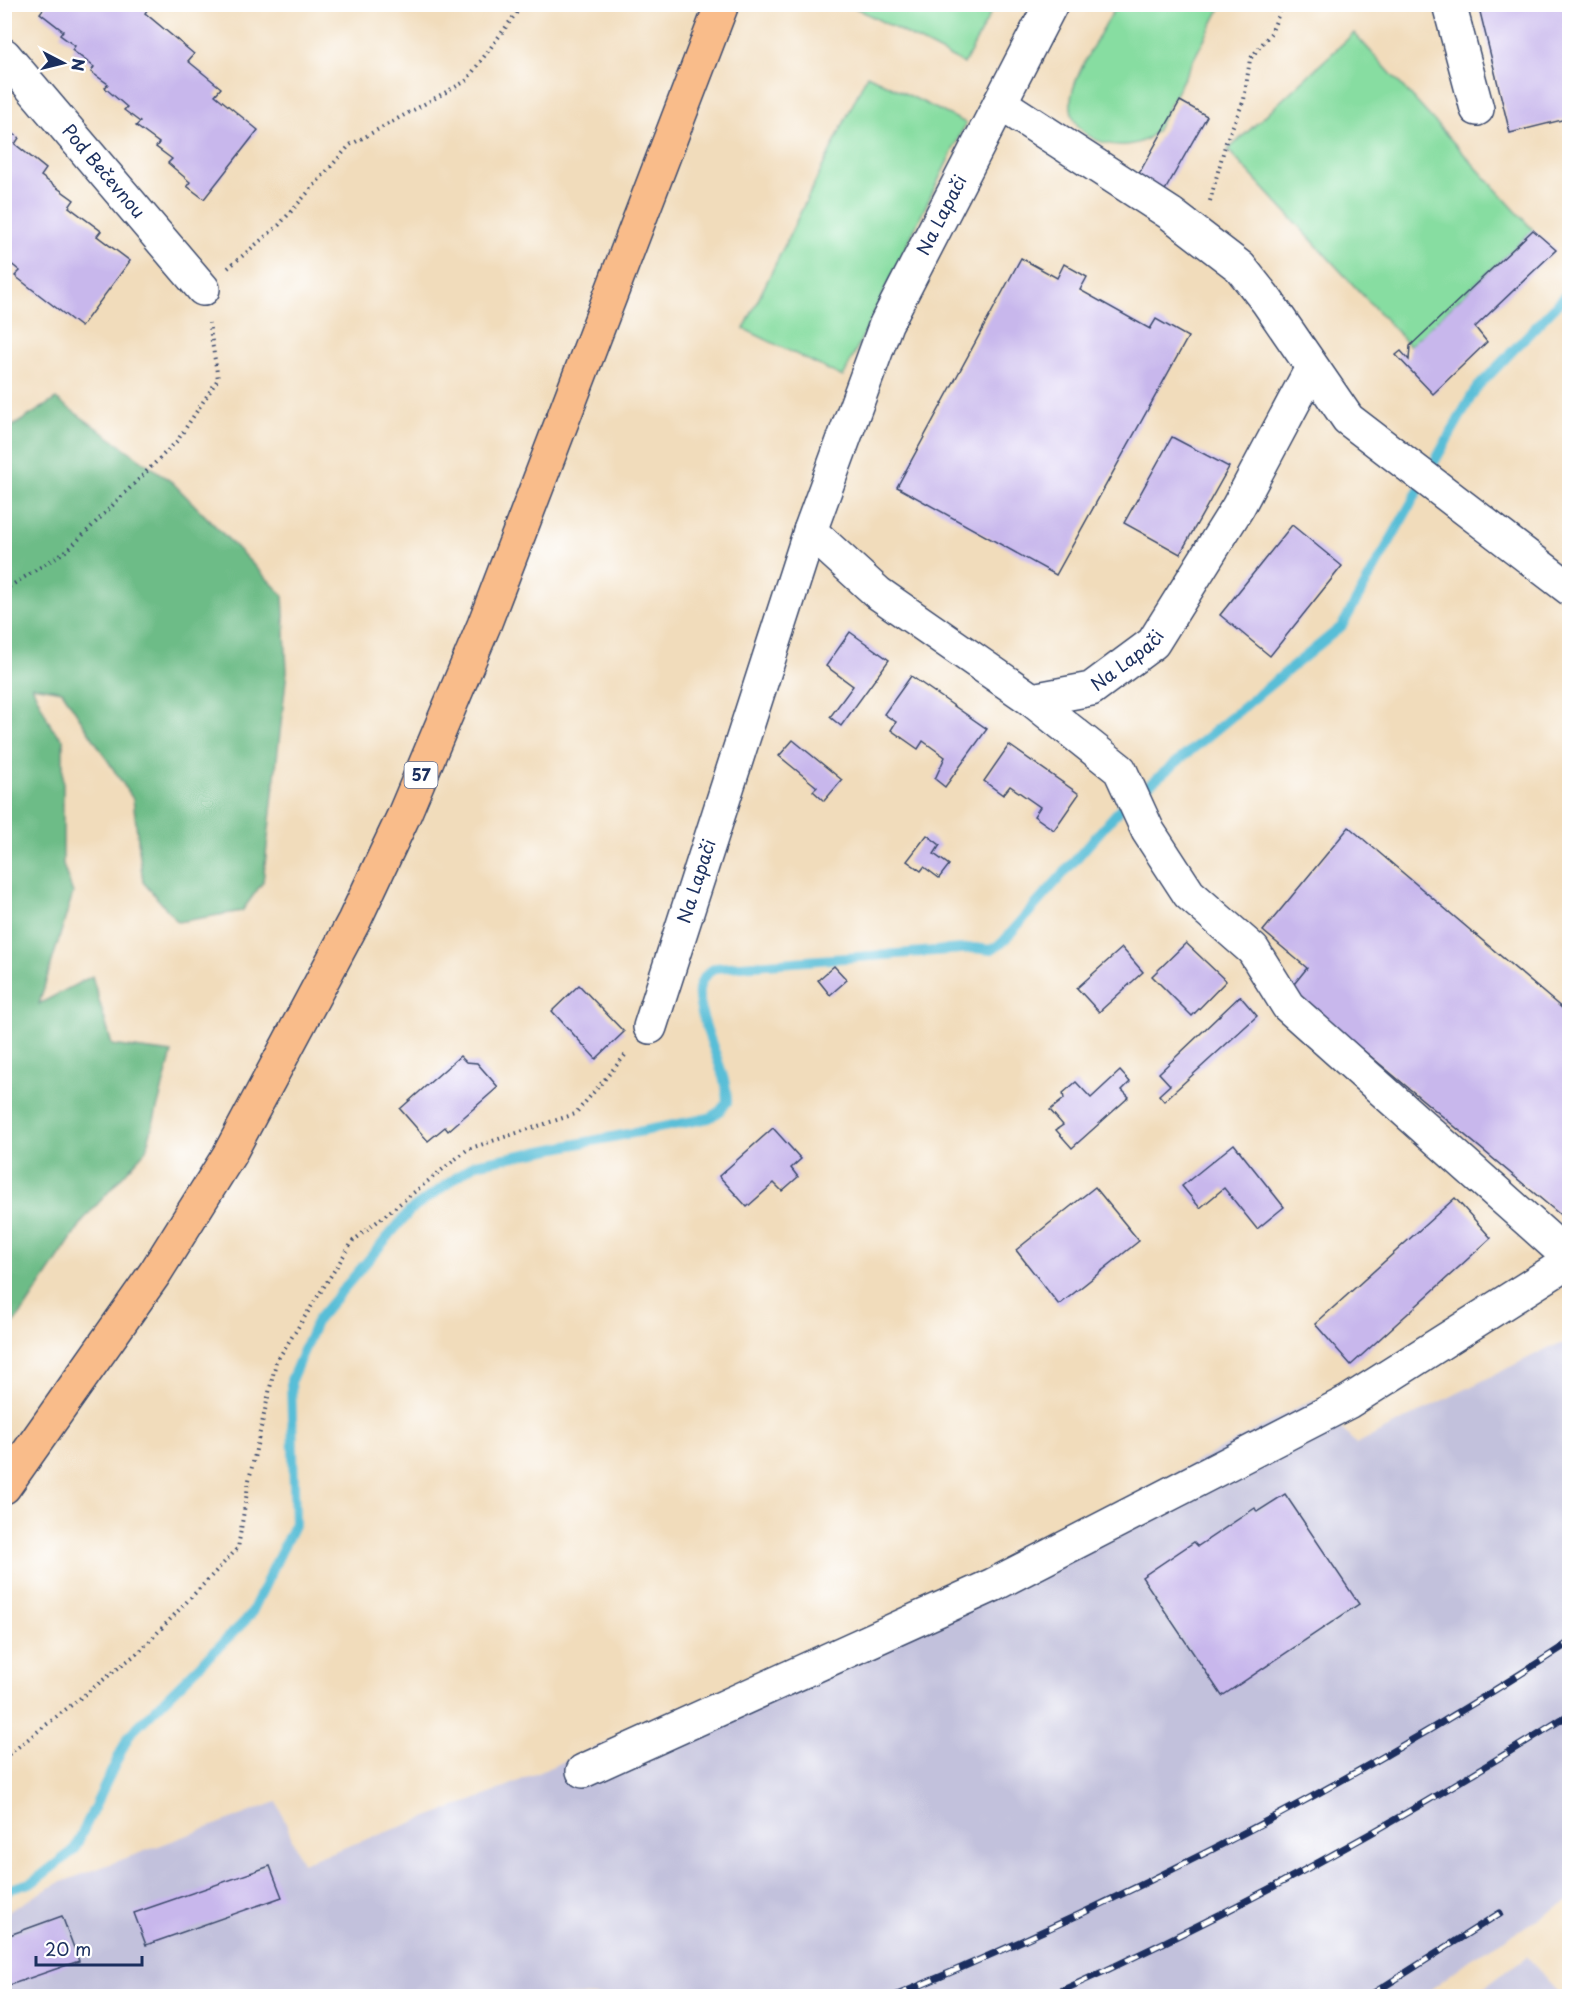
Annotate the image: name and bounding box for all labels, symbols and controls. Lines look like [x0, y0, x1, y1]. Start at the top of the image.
north arrow [33, 33, 93, 93]
text: N [66, 57, 92, 73]
street label: Pod Bečevnou [56, 117, 152, 224]
street label: Na Lapači [909, 170, 973, 259]
street label: Na Lapači [1084, 624, 1170, 697]
road number: 57 [404, 762, 438, 788]
street label: Na Lapači [669, 835, 722, 926]
scale bar [36, 1929, 142, 1967]
text: 20 m [45, 1935, 91, 1962]

